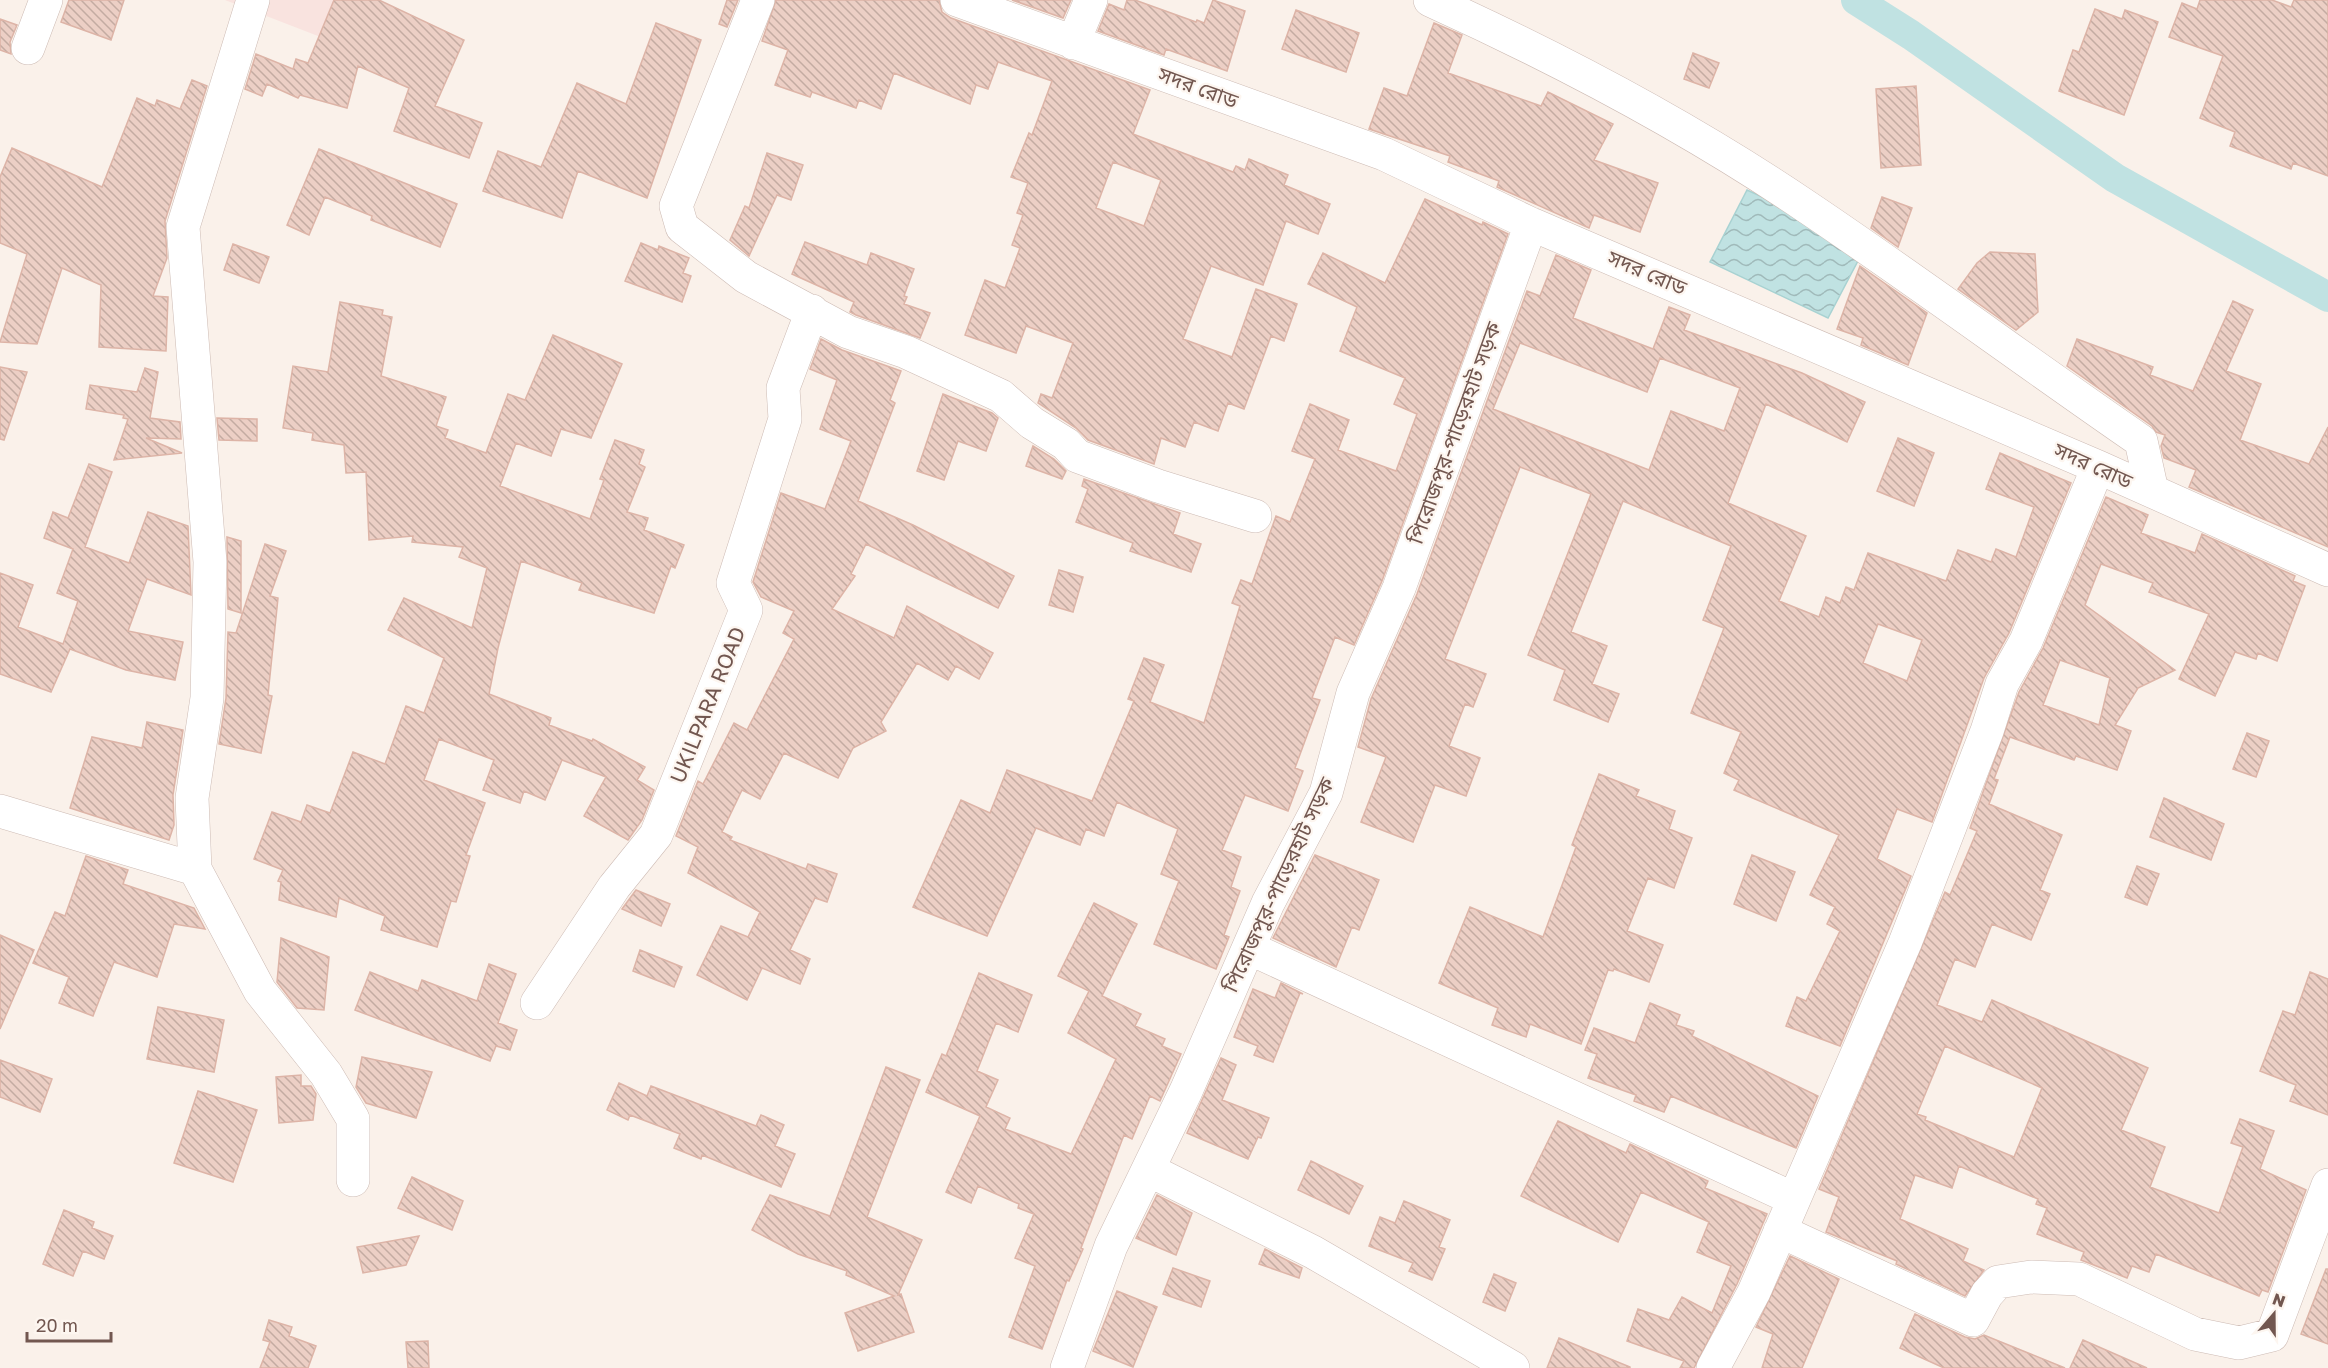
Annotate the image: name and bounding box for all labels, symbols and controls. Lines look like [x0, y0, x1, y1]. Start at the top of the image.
street label: সদর রোড [1154, 60, 1243, 114]
street label: সদর রোড [1603, 243, 1692, 301]
street label: পিরোজপুর-পাড়েরহাট সড়ক [1401, 317, 1507, 548]
street label: সদর রোড [2049, 436, 2138, 494]
street label: UKILPARA ROAD [664, 623, 750, 787]
street label: পিরোজপুর-পাড়েরহাট সড়ক [1216, 772, 1340, 997]
north arrow [2244, 1284, 2304, 1344]
text: N [2270, 1288, 2288, 1311]
scale bar [27, 1305, 111, 1343]
text: 20 m [36, 1314, 78, 1336]

